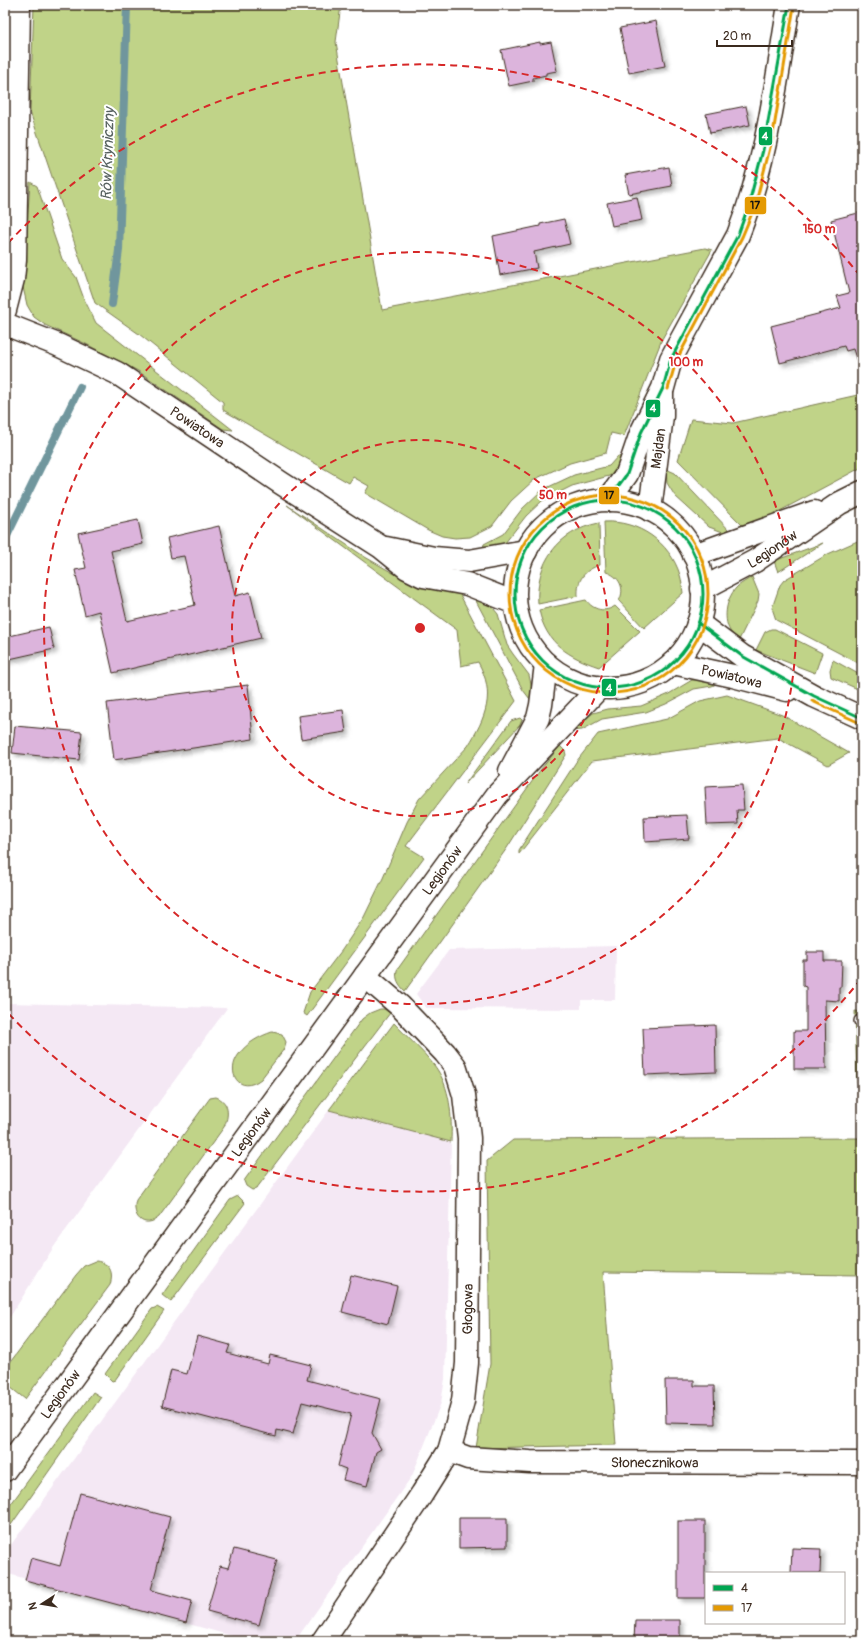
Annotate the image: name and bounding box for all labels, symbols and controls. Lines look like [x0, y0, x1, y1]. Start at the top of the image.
scale bar [717, 22, 792, 48]
text: 20 m [723, 29, 752, 44]
water label: Rów Kryniczny [97, 105, 119, 200]
line badge: 4 [758, 126, 773, 146]
text: 4 [761, 130, 769, 143]
line badge: 17 [744, 196, 767, 215]
text: 17 [750, 199, 760, 212]
text: 150 m [803, 222, 836, 237]
text: 100 m [669, 355, 704, 370]
line badge: 4 [645, 399, 661, 418]
street label: Powiatowa [167, 402, 228, 451]
text: 4 [649, 402, 657, 415]
street label: Majdan [647, 427, 669, 470]
line badge: 17 [598, 486, 620, 505]
text: 50 m [539, 488, 567, 503]
text: 17 [604, 489, 614, 502]
street label: Legionów [745, 526, 801, 572]
centre of rings [413, 621, 427, 635]
street label: Powiatowa [699, 661, 764, 692]
line badge: 4 [601, 678, 617, 697]
text: 4 [605, 682, 613, 695]
street label: Legionów [418, 842, 466, 898]
street label: Legionów [228, 1104, 275, 1160]
street label: Głogowa [459, 1284, 476, 1335]
street label: Legionów [37, 1366, 84, 1422]
street label: Słonecznikowa [611, 1454, 699, 1471]
legend [705, 1572, 845, 1624]
text: 4 [741, 1581, 748, 1596]
north arrow [22, 1584, 62, 1624]
text: N [25, 1600, 40, 1611]
text: 17 [741, 1601, 753, 1616]

